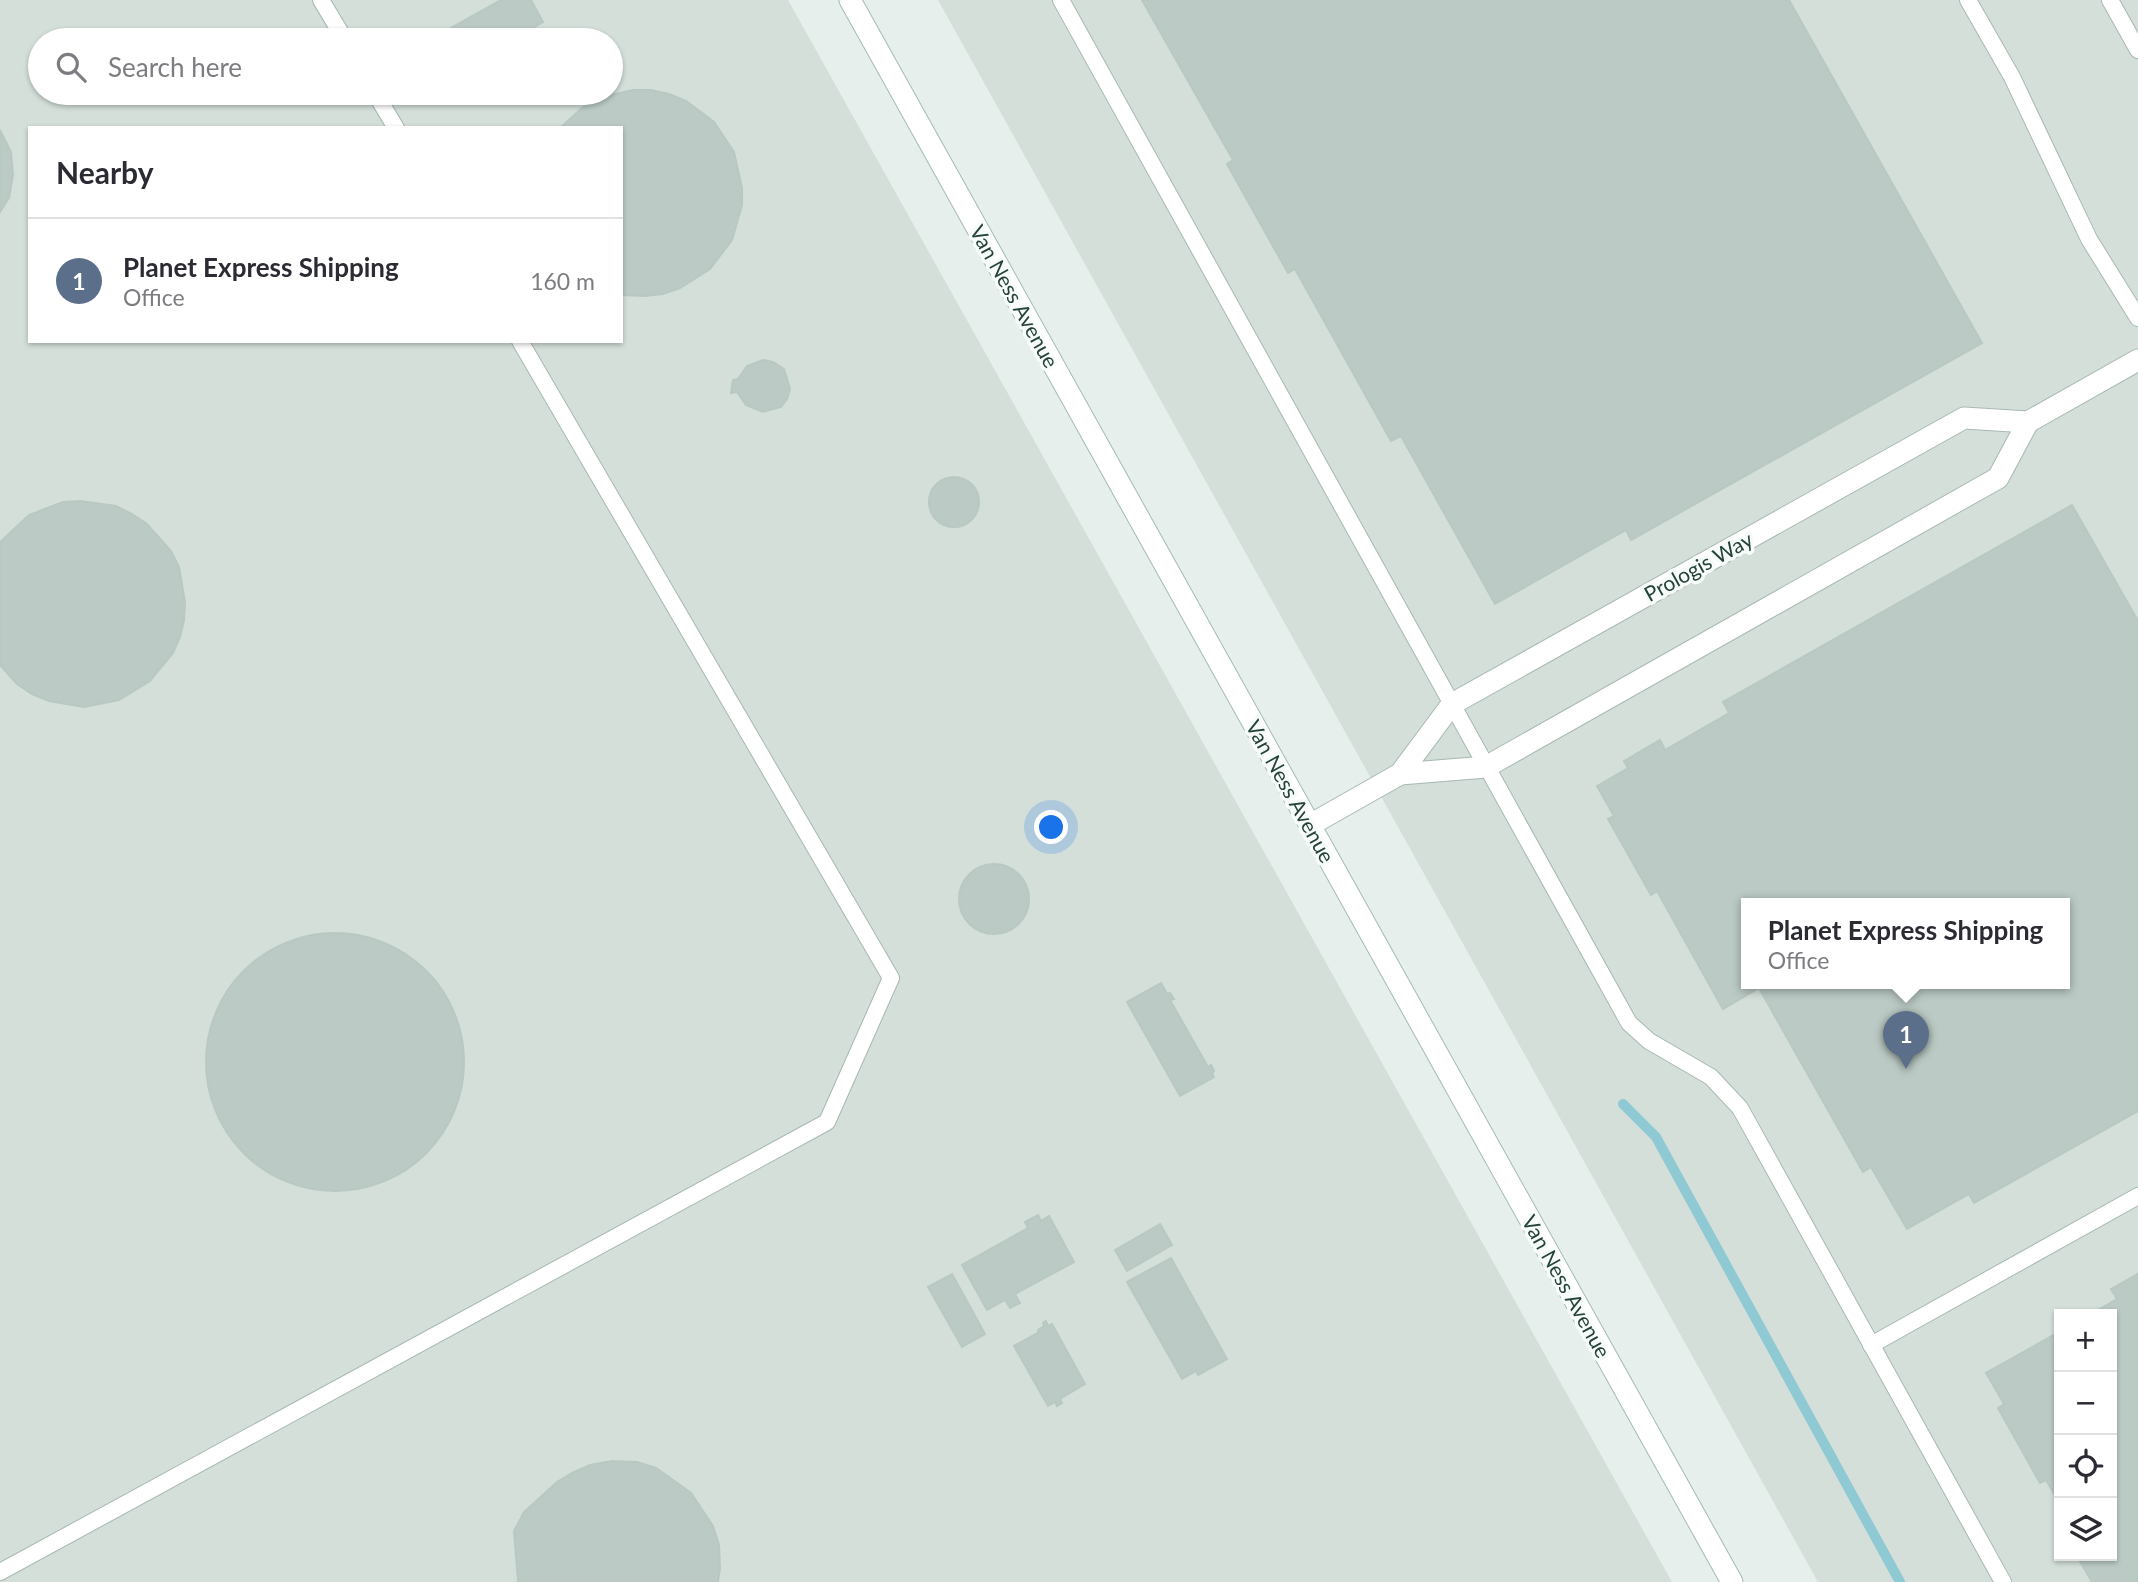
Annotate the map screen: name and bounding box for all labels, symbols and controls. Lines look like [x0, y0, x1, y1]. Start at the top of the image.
search box [28, 28, 623, 105]
icon: search [52, 48, 90, 86]
text: Search here [108, 51, 242, 83]
text: Nearby [56, 154, 154, 190]
street label: Van Ness Avenue [965, 220, 1065, 372]
text: Planet Express Shipping [123, 251, 399, 283]
text: 1 [72, 267, 86, 295]
text: 160 m [530, 267, 595, 295]
text: Office [123, 283, 185, 311]
street label: Prologis Way [1639, 526, 1757, 606]
street label: Van Ness Avenue [1241, 715, 1341, 867]
your location [1034, 810, 1068, 844]
popup [1741, 898, 2070, 989]
text: Planet Express Shipping [1768, 914, 2043, 946]
text: Office [1768, 946, 1829, 974]
pin: 1 [1883, 1011, 1929, 1069]
street label: Van Ness Avenue [1517, 1210, 1617, 1362]
map controls [2054, 1309, 2117, 1561]
button: + [2054, 1309, 2117, 1372]
button: − [2054, 1372, 2117, 1435]
button: locate [2054, 1435, 2117, 1498]
button: layers [2054, 1498, 2117, 1561]

